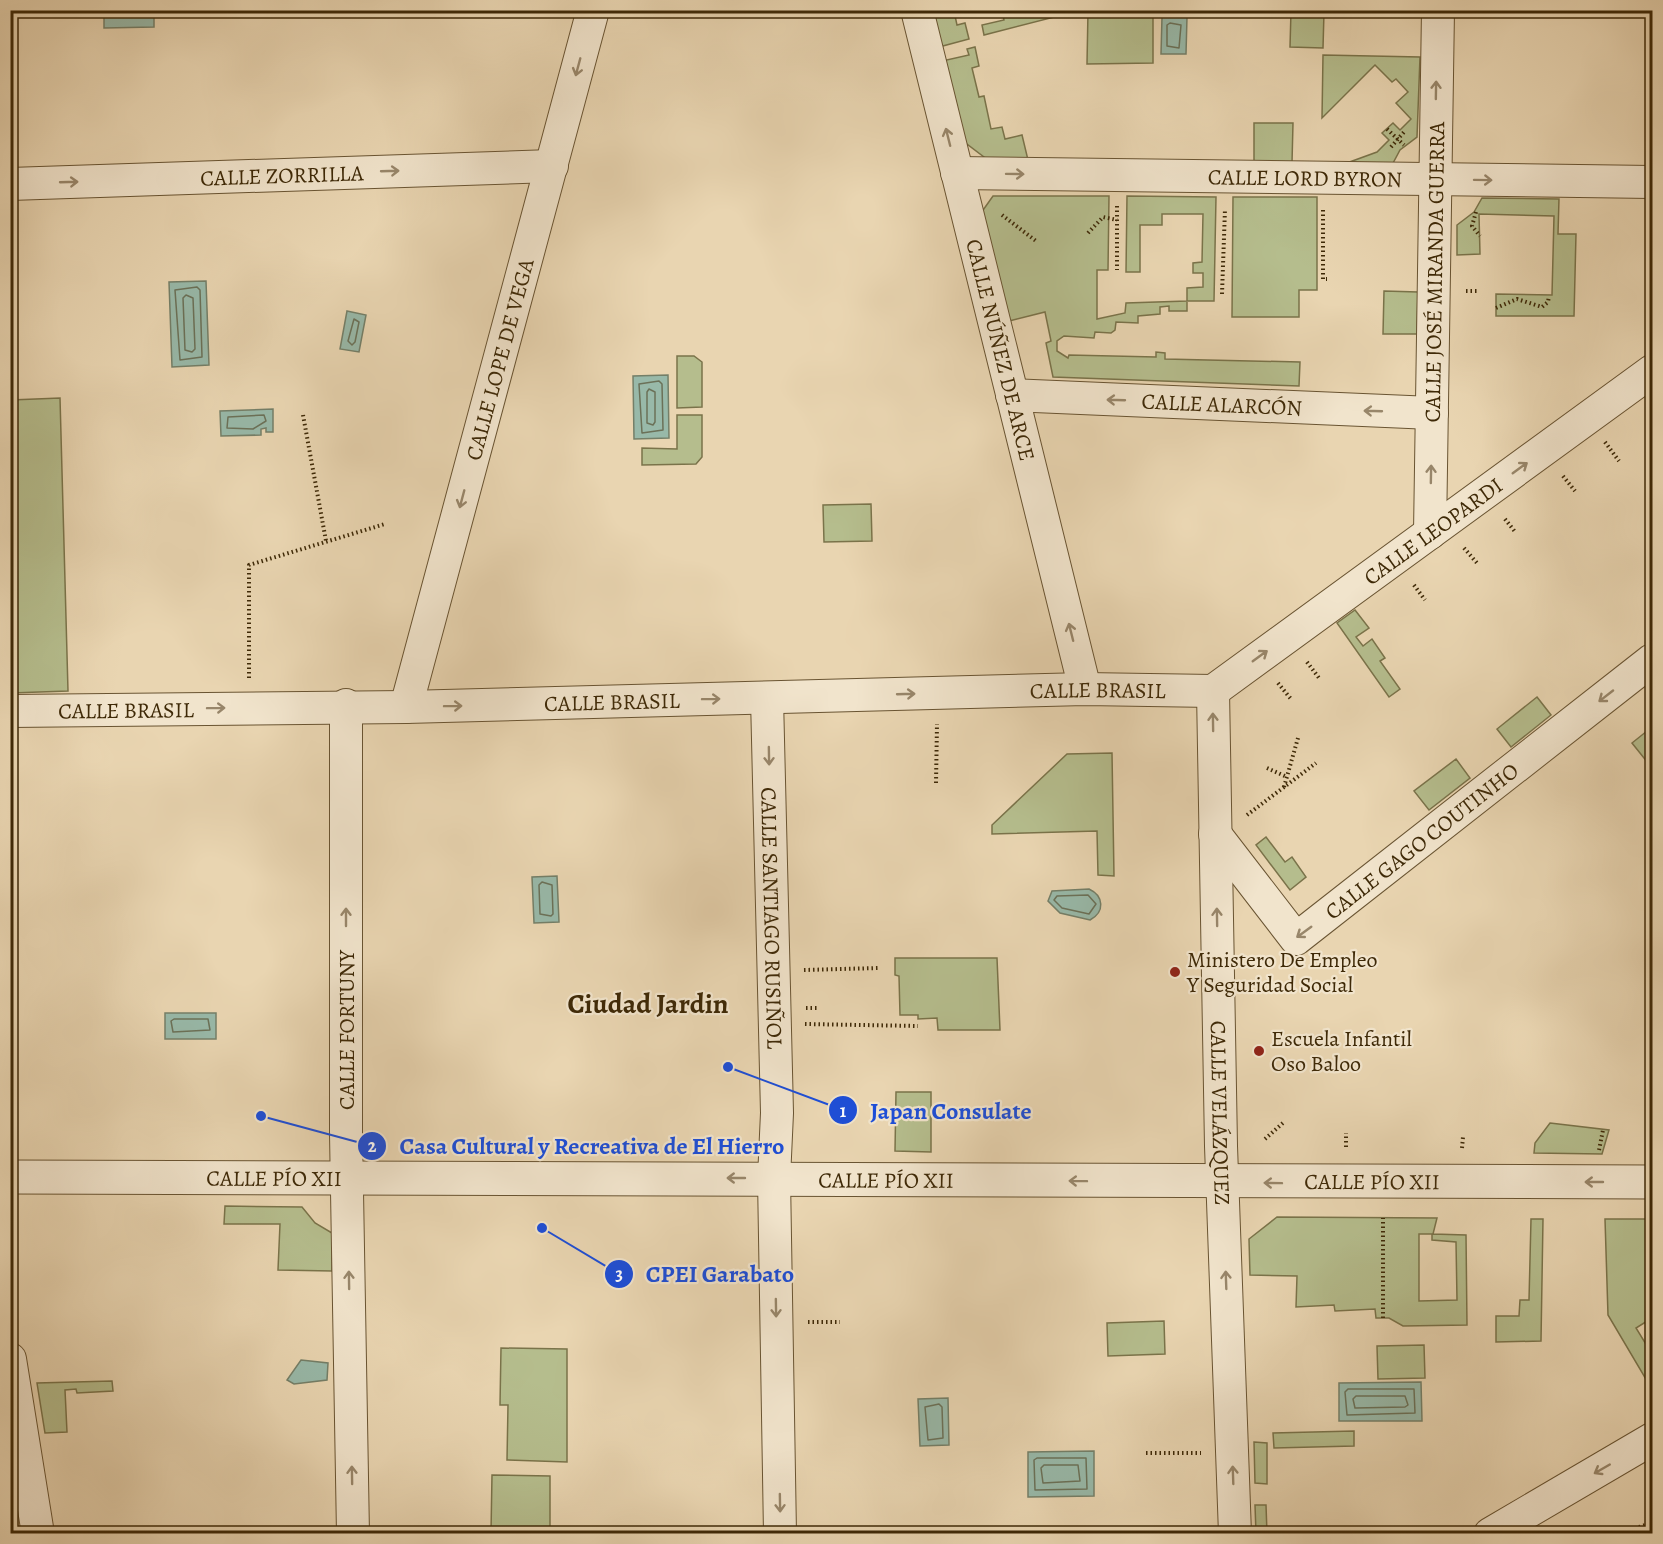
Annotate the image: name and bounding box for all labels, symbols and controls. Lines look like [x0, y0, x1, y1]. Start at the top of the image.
one-way arrow [572, 57, 583, 76]
one-way arrow [1430, 81, 1442, 101]
street label: CALLE JOSÉ MIRANDA GUERRA [1418, 120, 1452, 423]
one-way arrow [941, 128, 953, 147]
street label: CALLE ZORRILLA [200, 158, 365, 194]
street label: CALLE LORD BYRON [1208, 162, 1403, 195]
one-way arrow [379, 165, 399, 177]
one-way arrow [1005, 168, 1025, 180]
one-way arrow [1473, 174, 1493, 186]
one-way arrow [58, 176, 78, 188]
street label: CALLE NÚÑEZ DE ARCE [958, 236, 1042, 464]
street label: CALLE LOPE DE VEGA [459, 254, 542, 464]
street label: CALLE ALARCÓN [1141, 387, 1303, 423]
one-way arrow [1106, 394, 1126, 405]
one-way arrow [1364, 405, 1384, 416]
one-way arrow [1511, 461, 1527, 474]
one-way arrow [1425, 465, 1437, 485]
street label: CALLE LEOPARDI [1358, 471, 1509, 592]
one-way arrow [456, 489, 468, 508]
one-way arrow [1064, 623, 1076, 642]
one-way arrow [1252, 650, 1268, 662]
street label: CALLE BRASIL [1030, 675, 1167, 706]
street label: CALLE BRASIL [544, 686, 681, 719]
one-way arrow [895, 688, 915, 700]
one-way arrow [1599, 690, 1615, 703]
one-way arrow [700, 693, 720, 705]
street label: CALLE BRASIL [58, 695, 195, 727]
one-way arrow [442, 700, 462, 711]
one-way arrow [205, 702, 225, 714]
one-way arrow [1208, 713, 1219, 733]
one-way arrow [763, 746, 774, 766]
street label: CALLE GAGO COUTINHO [1319, 756, 1525, 927]
street label: CALLE SANTIAGO RUSIÑOL [753, 787, 789, 1050]
one-way arrow [340, 908, 352, 928]
one-way arrow [1211, 908, 1223, 928]
one-way arrow [1296, 926, 1313, 939]
place label: Ministero De Empleo Y Seguridad Social [1186, 945, 1378, 1000]
street label: CALLE FORTUNY [332, 949, 362, 1110]
marker: Ministero De Empleo Y Seguridad Social [1168, 965, 1182, 979]
district label: Ciudad Jardin [567, 985, 729, 1023]
street label: CALLE VELÁZQUEZ [1203, 1020, 1237, 1206]
place label: Escuela Infantil Oso Baloo [1271, 1024, 1412, 1079]
marker: Escuela Infantil Oso Baloo [1252, 1044, 1266, 1058]
callout: Japan Consulate [828, 1089, 1043, 1131]
text: Japan Consulate [870, 1095, 1032, 1127]
text: 1 [840, 1099, 847, 1123]
callout: Casa Cultural y Recreativa de El Hierro [357, 1125, 796, 1167]
text: Casa Cultural y Recreativa de El Hierro [400, 1130, 784, 1162]
text: 2 [368, 1134, 377, 1158]
street label: CALLE PÍO XII [206, 1164, 342, 1194]
street label: CALLE PÍO XII [818, 1165, 954, 1196]
street label: CALLE PÍO XII [1304, 1167, 1440, 1197]
one-way arrow [727, 1172, 747, 1184]
one-way arrow [1069, 1175, 1089, 1187]
one-way arrow [1585, 1176, 1605, 1188]
one-way arrow [1264, 1177, 1284, 1189]
callout: CPEI Garabato [604, 1253, 807, 1295]
text: CPEI Garabato [646, 1258, 794, 1290]
text: 3 [615, 1262, 623, 1286]
one-way arrow [343, 1271, 355, 1291]
one-way arrow [1220, 1271, 1231, 1291]
one-way arrow [771, 1298, 782, 1318]
one-way arrow [1594, 1463, 1611, 1475]
one-way arrow [346, 1466, 358, 1486]
one-way arrow [1227, 1466, 1238, 1486]
one-way arrow [774, 1493, 785, 1513]

